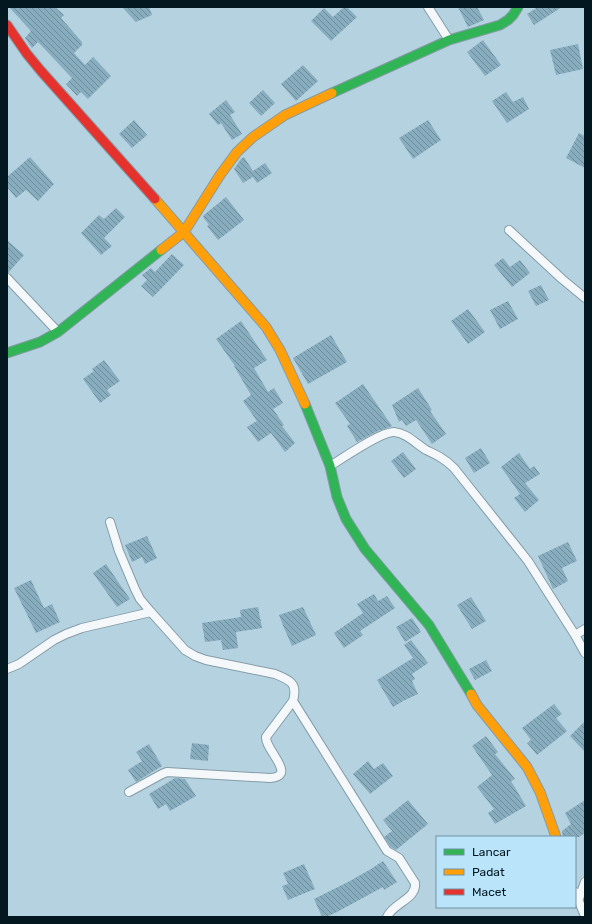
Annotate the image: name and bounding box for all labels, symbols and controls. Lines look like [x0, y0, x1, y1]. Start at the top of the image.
legend [436, 836, 576, 908]
text: Lancar [472, 845, 511, 859]
text: Padat [472, 865, 505, 879]
text: Macet [472, 885, 506, 899]

